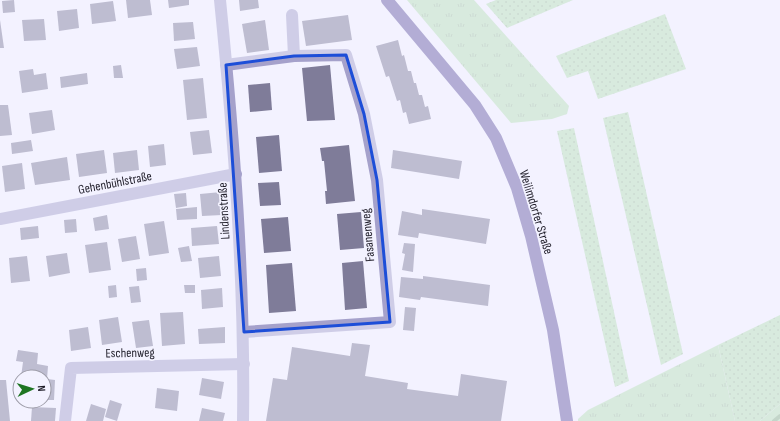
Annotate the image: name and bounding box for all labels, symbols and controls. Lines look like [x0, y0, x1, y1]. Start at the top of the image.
street label: Gehenbühlstraße [77, 168, 153, 198]
street label: Weilimdorfer Straße [516, 168, 556, 256]
street label: Lindenstraße [215, 182, 233, 240]
street label: Fasanenweg [358, 208, 378, 262]
street label: Eschenweg [105, 345, 155, 361]
north arrow [12, 369, 52, 409]
text: N [35, 385, 48, 392]

